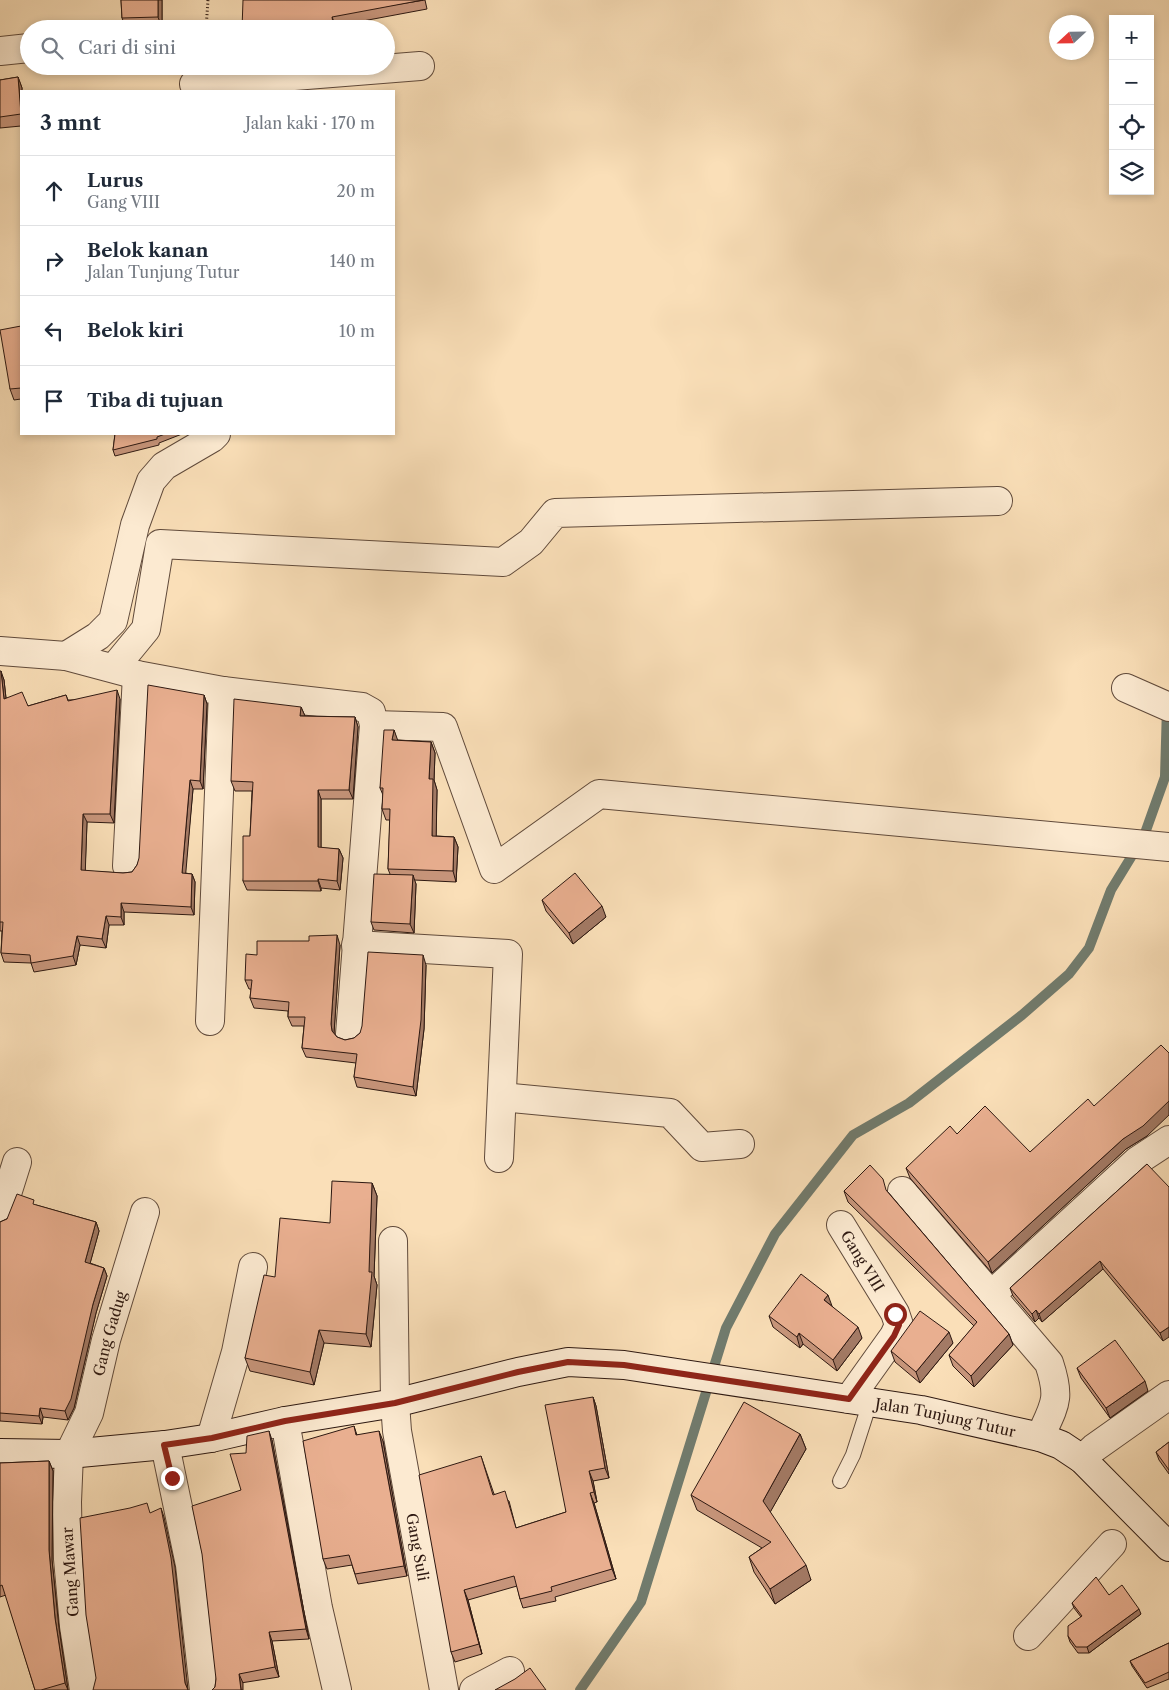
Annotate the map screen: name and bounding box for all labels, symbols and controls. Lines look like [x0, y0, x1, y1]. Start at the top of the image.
north arrow [1049, 15, 1094, 60]
map controls [1109, 15, 1154, 195]
button: + [1109, 15, 1154, 60]
search box [20, 20, 395, 75]
icon: search [38, 34, 66, 62]
text: Cari di sini [78, 36, 176, 59]
button: − [1109, 60, 1154, 105]
button: locate [1109, 105, 1154, 150]
text: 3 mnt [40, 110, 101, 135]
text: Jalan kaki · 170 m [245, 113, 375, 133]
button: layers [1109, 150, 1154, 195]
text: Lurus [87, 169, 143, 192]
icon: ahead [40, 177, 68, 205]
text: 20 m [336, 181, 375, 201]
text: Gang VIII [87, 192, 160, 212]
text: Belok kanan [87, 239, 209, 262]
icon: right [40, 247, 68, 275]
text: 140 m [330, 251, 375, 271]
text: Jalan Tunjung Tutur [87, 262, 239, 282]
icon: left [40, 317, 68, 345]
text: Belok kiri [87, 319, 184, 342]
text: 10 m [339, 321, 375, 341]
icon: arrive [40, 387, 68, 415]
text: Tiba di tujuan [87, 389, 223, 412]
street label: Gang VIII [837, 1227, 889, 1295]
street label: Gang Gadug [88, 1288, 130, 1378]
route start [884, 1303, 907, 1326]
street label: Jalan Tunjung Tutur [872, 1393, 1018, 1441]
route end [161, 1467, 184, 1490]
street label: Gang Suli [403, 1512, 434, 1583]
street label: Gang Mawar [57, 1526, 83, 1618]

